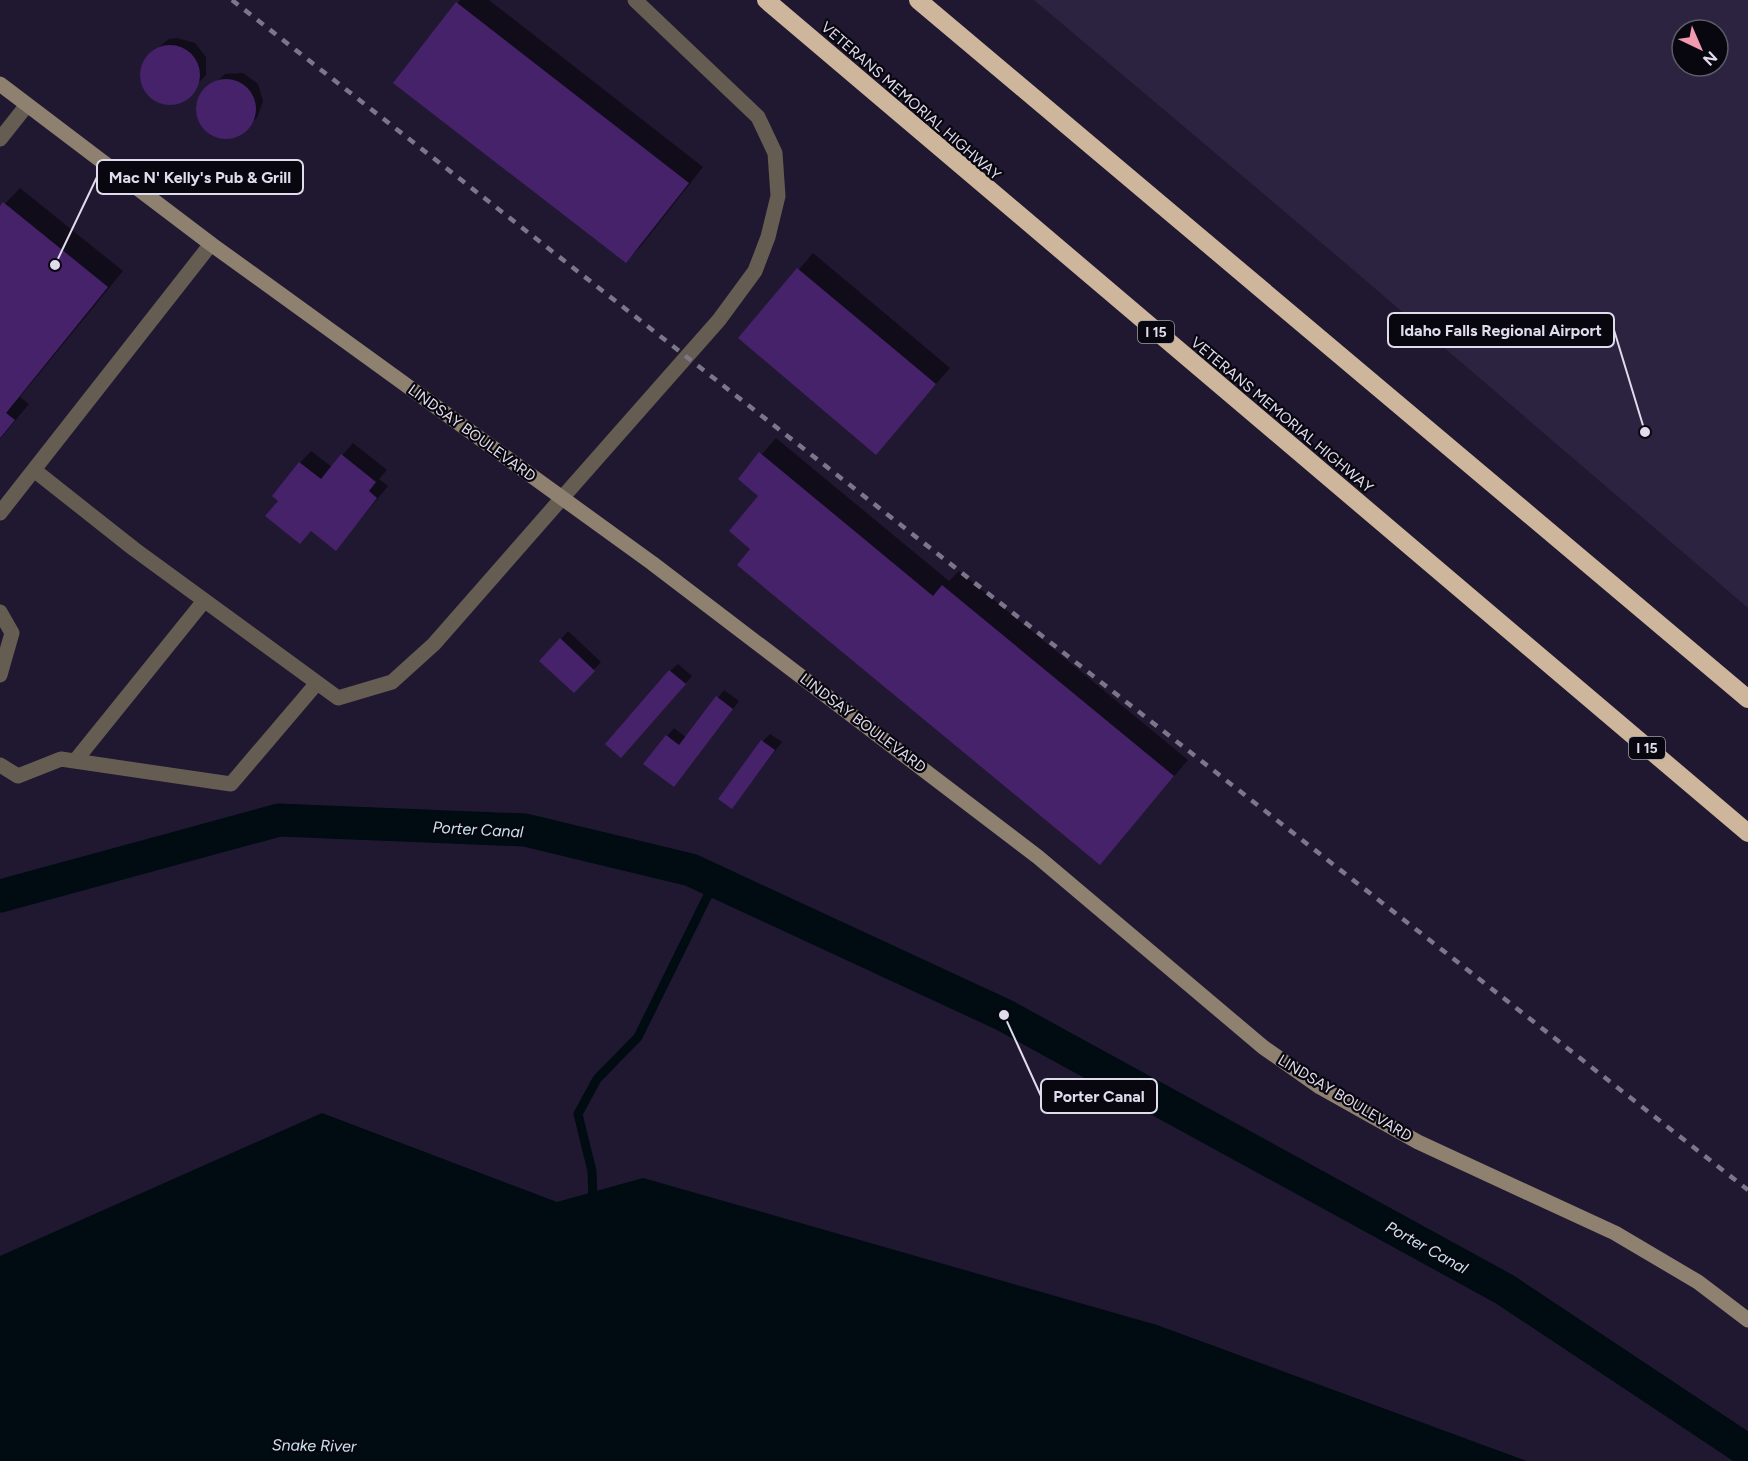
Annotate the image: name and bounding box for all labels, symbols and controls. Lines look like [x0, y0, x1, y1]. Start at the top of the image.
street label: VETERANS MEMORIAL HIGHWAY [817, 18, 1005, 184]
north arrow [1670, 18, 1730, 78]
text: N [1699, 47, 1721, 70]
callout: Mac N' Kelly's Pub & Grill [97, 160, 303, 194]
text: Mac N' Kelly's Pub & Grill [109, 168, 291, 187]
callout: Idaho Falls Regional Airport [1388, 313, 1614, 347]
road number: I 15 [1138, 321, 1174, 343]
text: Idaho Falls Regional Airport [1400, 321, 1602, 340]
street label: VETERANS MEMORIAL HIGHWAY [1187, 333, 1377, 497]
street label: LINDSAY BOULEVARD [405, 381, 539, 485]
street label: LINDSAY BOULEVARD [796, 670, 930, 776]
road number: I 15 [1629, 737, 1665, 759]
water label: Porter Canal [432, 818, 524, 841]
street label: LINDSAY BOULEVARD [1275, 1051, 1415, 1145]
callout: Porter Canal [1041, 1079, 1157, 1113]
text: Porter Canal [1053, 1087, 1145, 1106]
water label: Porter Canal [1382, 1217, 1472, 1278]
water label: Snake River [272, 1435, 357, 1456]

